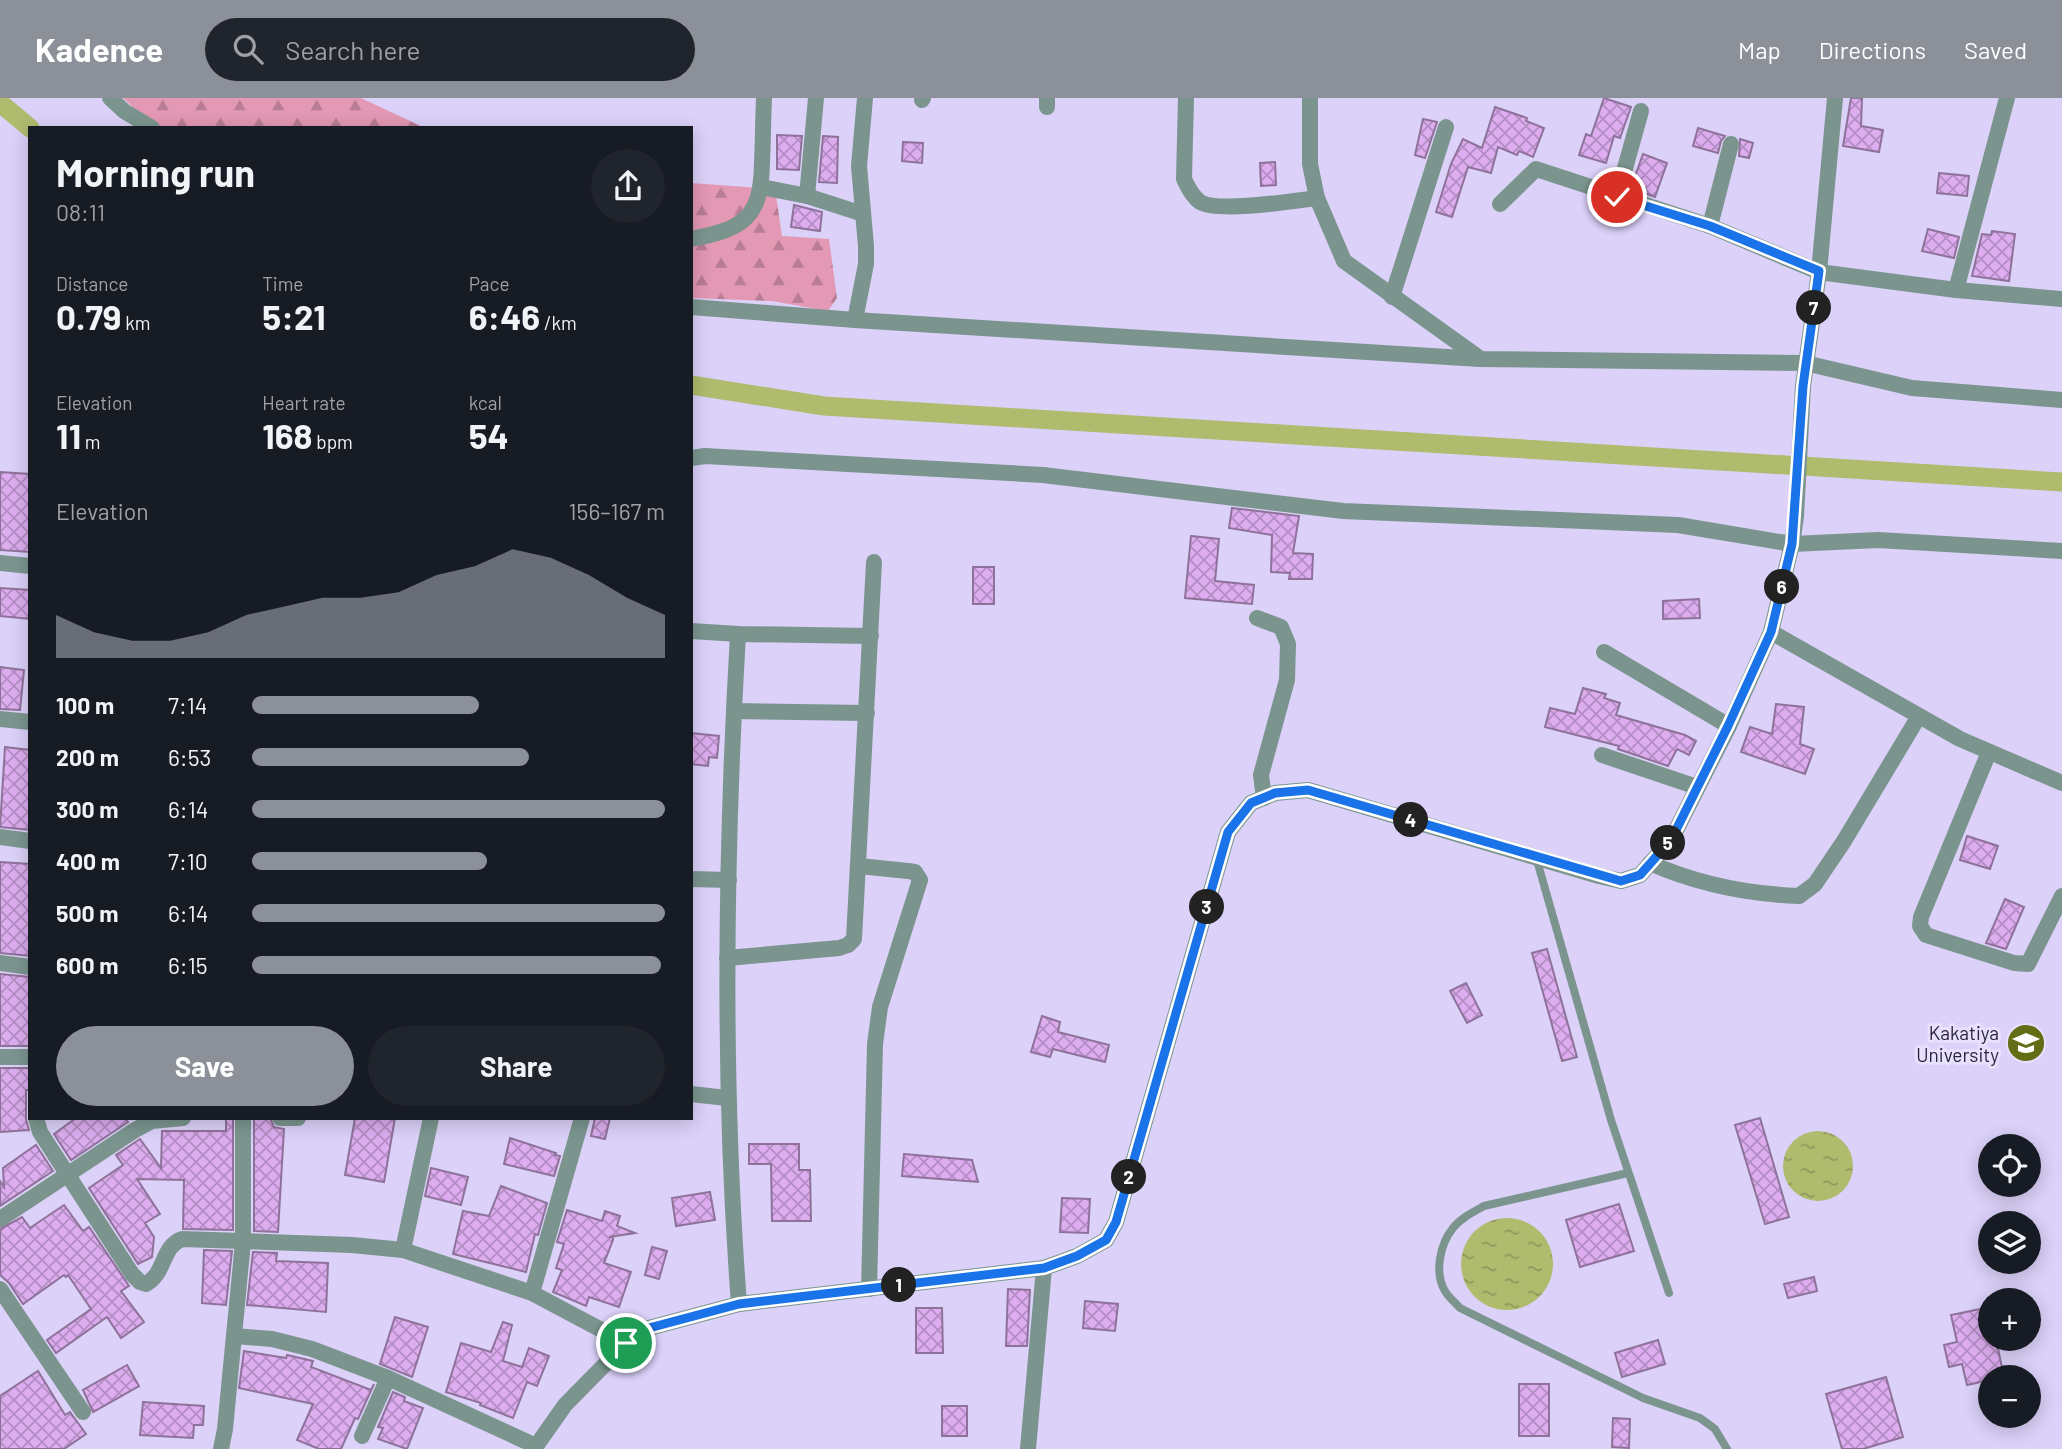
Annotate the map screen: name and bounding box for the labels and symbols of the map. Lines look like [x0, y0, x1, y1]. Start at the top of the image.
pin [1587, 167, 1647, 227]
pin: 7 [1797, 290, 1832, 326]
pin: 6 [1764, 570, 1800, 604]
pin: 4 [1394, 802, 1428, 838]
pin: 5 [1650, 826, 1686, 860]
pin: 3 [1190, 890, 1224, 924]
place label: Kakatiya University [1916, 1021, 1999, 1066]
school or university icon: Kakatiya University [2005, 1022, 2047, 1064]
pin: 2 [1112, 1160, 1146, 1194]
pin: 1 [881, 1268, 916, 1302]
pin [596, 1313, 656, 1373]

